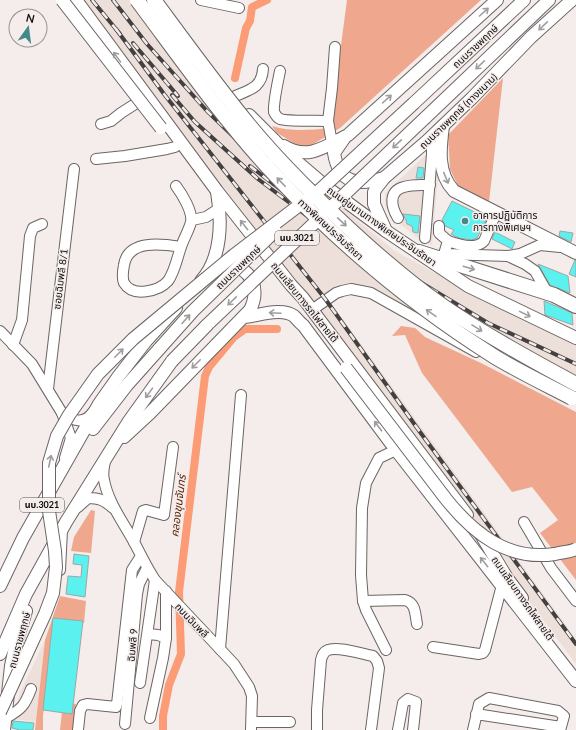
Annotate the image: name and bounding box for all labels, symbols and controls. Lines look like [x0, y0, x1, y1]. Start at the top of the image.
north arrow [8, 8, 48, 48]
one-way arrow [478, 8, 489, 17]
text: N [25, 10, 36, 25]
street label: ถนนราชพฤกษ์ [450, 21, 501, 70]
one-way arrow [538, 21, 548, 30]
one-way arrow [113, 51, 121, 62]
one-way arrow [475, 61, 485, 70]
street label: ถนนราชพฤกษ์ (ทางขนาน) [417, 71, 500, 151]
one-way arrow [382, 95, 392, 104]
one-way arrow [392, 139, 402, 149]
one-way arrow [442, 171, 450, 183]
one-way arrow [276, 177, 286, 187]
street label: ถนนคู่ขนานทางพิเศษประจิมรัถยา [325, 184, 439, 268]
street label: ทางพิเศษประจิมรัถยา [296, 196, 366, 262]
place label: อาคารปฏิบัติการ การทางพิเศษฯ [473, 209, 537, 233]
marker: อาคารปฏิบัติการ การทางพิเศษฯ [460, 216, 470, 226]
one-way arrow [337, 217, 347, 226]
one-way arrow [240, 219, 248, 230]
road number: นบ.3021 [275, 231, 319, 245]
street label: ถนนราชพฤกษ์ [213, 242, 263, 291]
street label: ซอยฉิมพลี 8/1 [50, 248, 70, 310]
street label: ถนนเลียบทางรถไฟสายใต้ [269, 259, 341, 345]
one-way arrow [462, 265, 475, 272]
one-way arrow [227, 296, 237, 306]
one-way arrow [269, 309, 282, 316]
one-way arrow [426, 309, 437, 317]
one-way arrow [518, 311, 530, 318]
one-way arrow [181, 314, 190, 325]
one-way arrow [471, 324, 482, 332]
one-way arrow [114, 348, 124, 358]
one-way arrow [191, 359, 201, 369]
one-way arrow [145, 387, 153, 398]
one-way arrow [374, 421, 382, 432]
one-way arrow [47, 455, 55, 468]
water label: คลองขุนจันทร์ [167, 472, 189, 538]
road number: นบ.3021 [20, 498, 64, 512]
street label: ถนนเลียบทางรถไฟสายใต้ [489, 554, 557, 642]
one-way arrow [479, 556, 488, 567]
street label: ถนนฉิมพลี [173, 600, 211, 640]
street label: ถนนราชพฤกษ์ [6, 610, 32, 670]
street label: ฉิมพลี 9 [125, 628, 139, 662]

